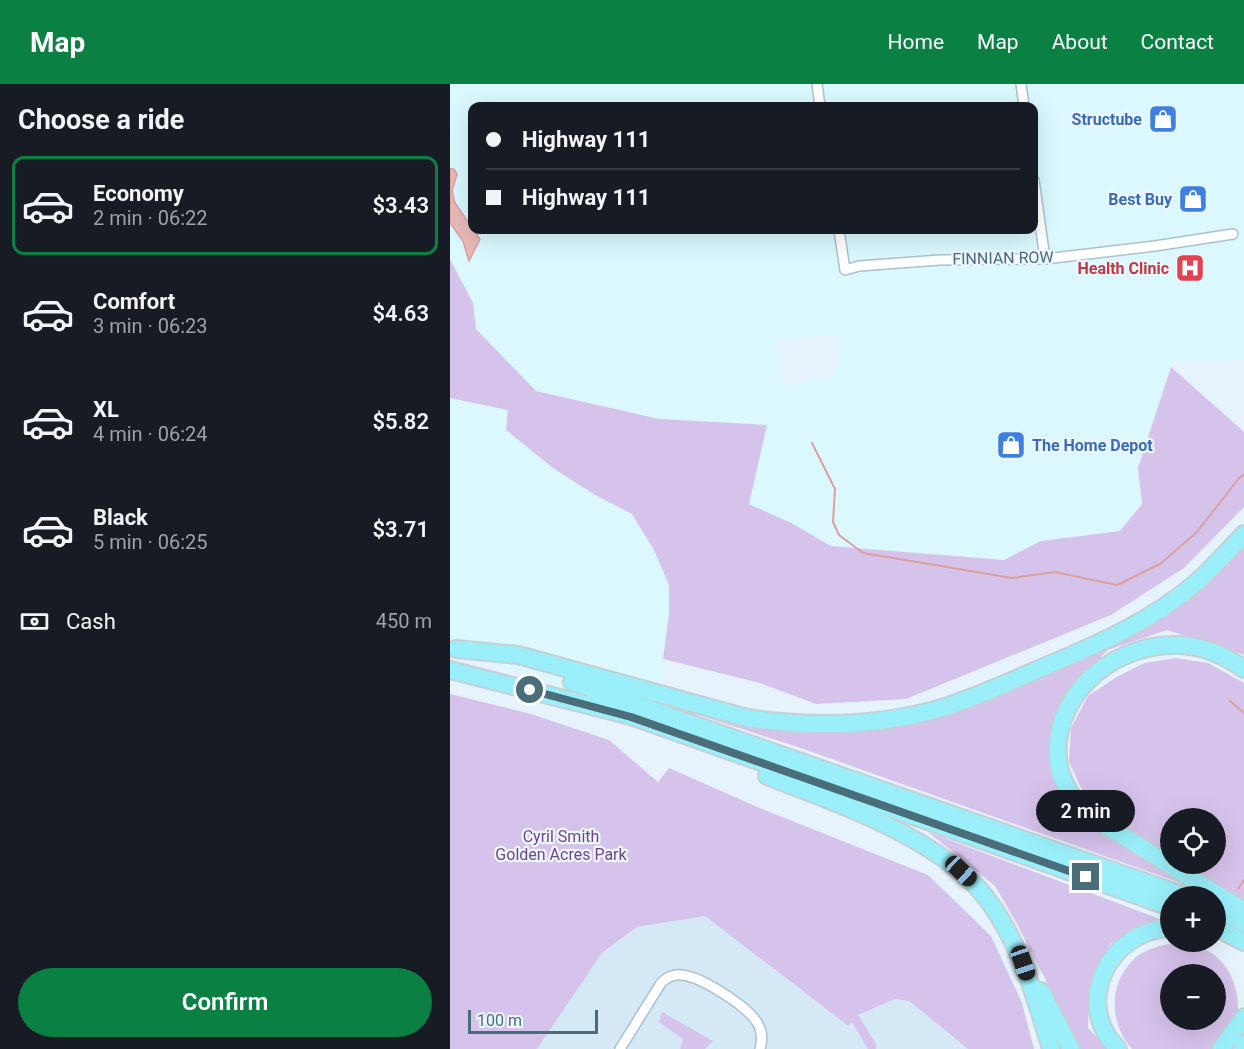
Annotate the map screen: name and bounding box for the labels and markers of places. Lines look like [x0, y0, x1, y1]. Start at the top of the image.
shop icon: Structube [1147, 103, 1179, 135]
place label: Structube [1072, 110, 1142, 129]
shop icon: Best Buy [1177, 183, 1209, 215]
place label: Best Buy [1108, 190, 1173, 209]
hospital icon: Health Clinic [1174, 252, 1206, 284]
place label: Health Clinic [1077, 259, 1169, 278]
shop icon: The Home Depot [995, 429, 1027, 461]
place label: The Home Depot [1032, 436, 1153, 455]

